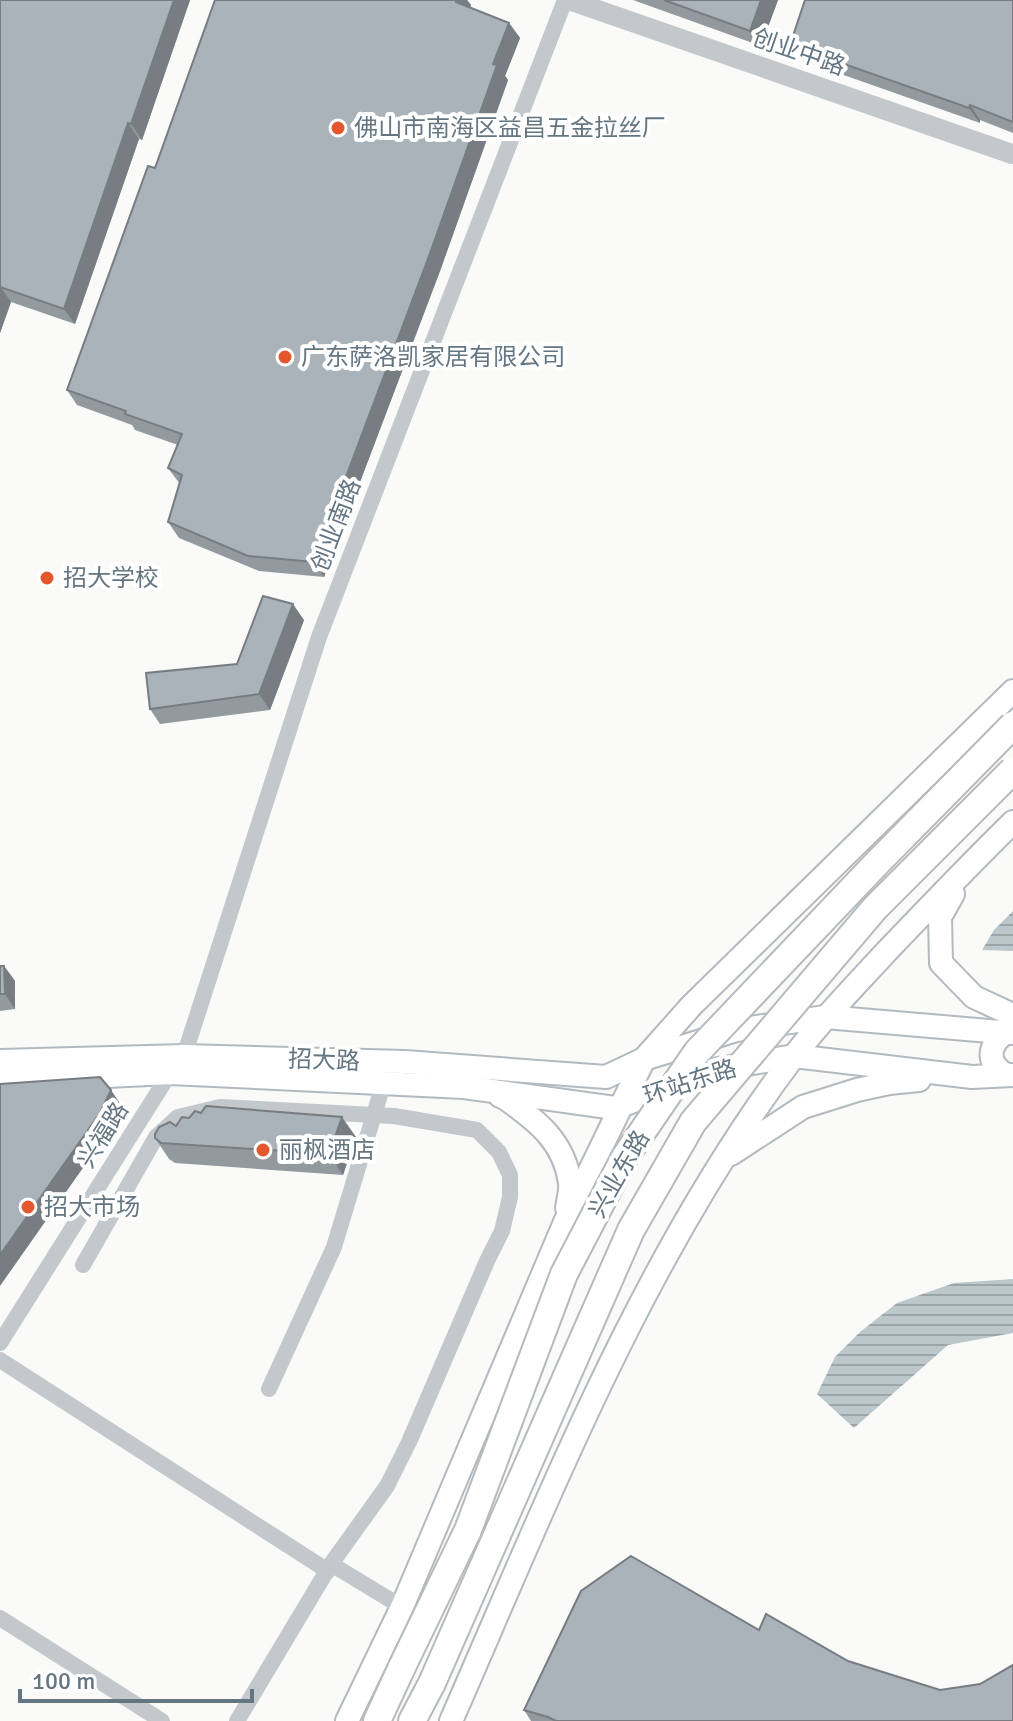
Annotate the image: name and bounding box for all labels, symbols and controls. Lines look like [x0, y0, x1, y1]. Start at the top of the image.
street label: 创业中路 [749, 22, 849, 82]
place label: 佛山市南海区益昌五金拉丝厂 [354, 113, 666, 143]
marker: 佛山市南海区益昌五金拉丝厂 [329, 119, 347, 137]
place label: 广东萨洛凯家居有限公司 [301, 342, 565, 372]
marker: 广东萨洛凯家居有限公司 [276, 348, 294, 366]
street label: 创业南路 [305, 475, 367, 575]
place label: 招大学校 [63, 563, 159, 593]
marker: 招大学校 [38, 569, 56, 587]
street label: 招大路 [287, 1044, 361, 1076]
street label: 环站东路 [640, 1053, 740, 1111]
street label: 兴福路 [71, 1097, 135, 1173]
street label: 兴业东路 [582, 1125, 656, 1223]
place label: 丽枫酒店 [279, 1135, 375, 1165]
marker: 丽枫酒店 [254, 1141, 272, 1159]
place label: 招大市场 [44, 1192, 140, 1222]
marker: 招大市场 [19, 1198, 37, 1216]
scale bar [20, 1653, 252, 1703]
text: 100 m [32, 1666, 95, 1696]

